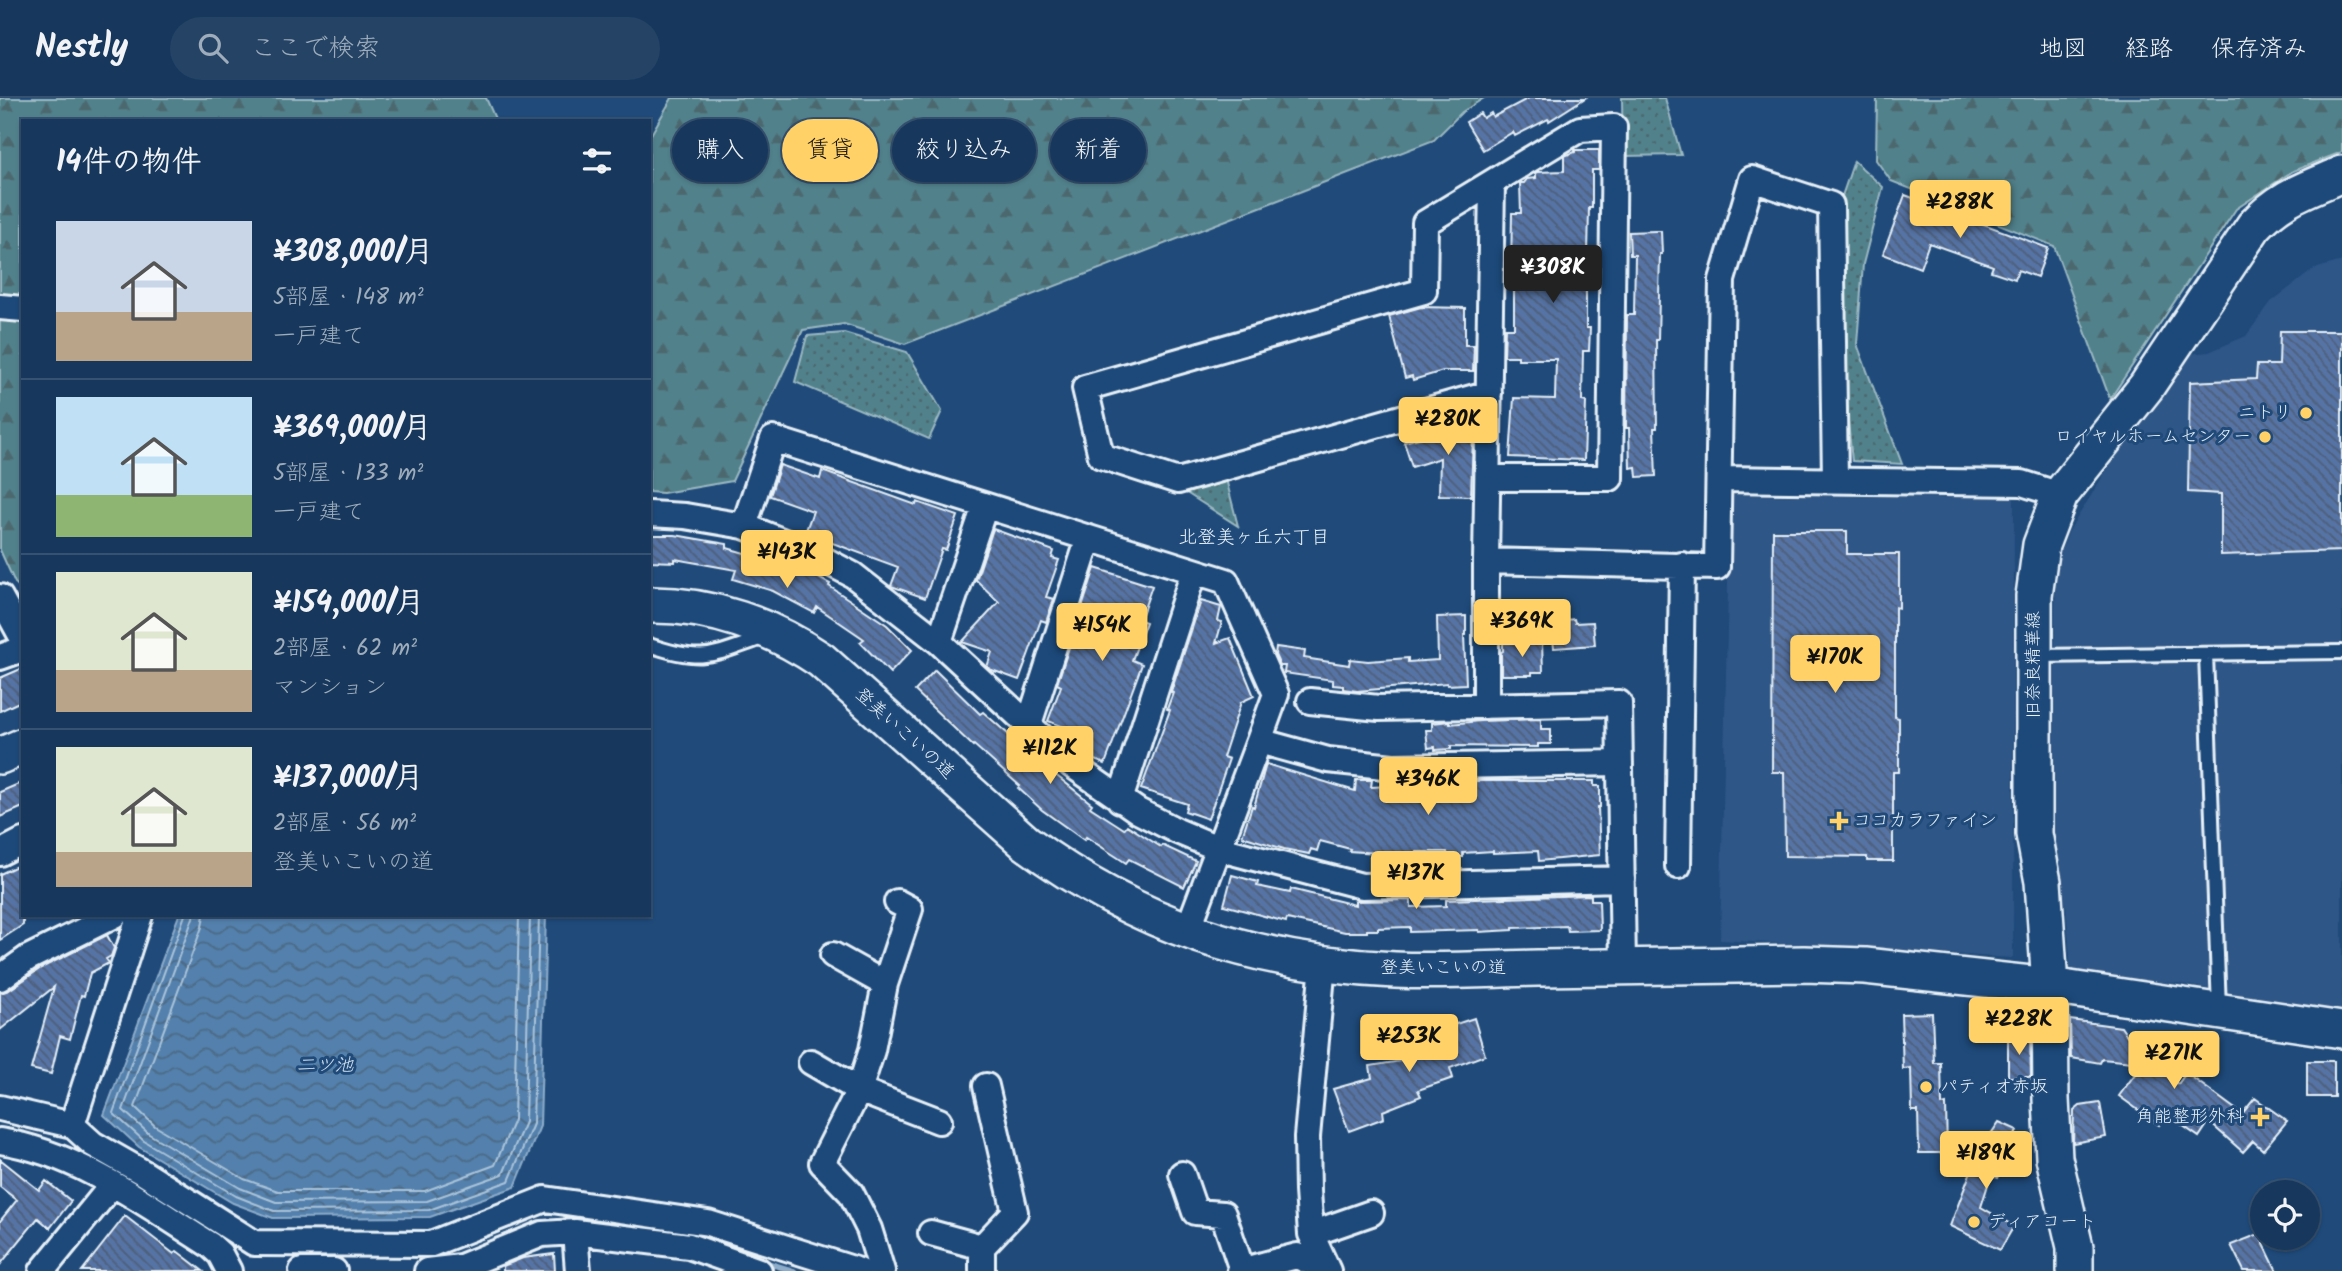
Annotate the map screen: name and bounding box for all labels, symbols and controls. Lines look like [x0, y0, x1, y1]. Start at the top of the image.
search box [170, 17, 660, 80]
text: Nestly [35, 22, 128, 75]
text: ここで検索 [250, 28, 380, 70]
icon: search [194, 29, 232, 67]
text: 地図 [2039, 30, 2087, 69]
text: 経路 [2125, 30, 2173, 69]
text: 保存済み [2211, 30, 2307, 69]
chip: 購入 [672, 119, 768, 182]
chip: 賃貸 [782, 119, 878, 182]
chip: 絞り込み [892, 119, 1036, 182]
chip: 新着 [1050, 119, 1146, 182]
text: 14件の物件 [56, 139, 201, 187]
icon: filters [578, 142, 616, 180]
pin: ¥288K [1911, 180, 2009, 240]
text: ¥288K [1926, 185, 1994, 221]
text: ¥308,000/月 [273, 229, 433, 277]
pin: ¥308K [1504, 246, 1602, 305]
icon: home [112, 249, 196, 333]
text: ¥308K [1520, 250, 1586, 286]
text: 5部屋 · 148 m² [273, 280, 424, 316]
text: 一戸建て [273, 319, 365, 355]
pin: ¥280K [1399, 398, 1497, 457]
place label: ニトリ [2238, 399, 2292, 428]
text: ¥280K [1415, 402, 1481, 438]
text: ¥369,000/月 [273, 405, 432, 453]
marker: ニトリ [2298, 405, 2314, 421]
place label: ロイヤルホームセンター [2055, 423, 2251, 452]
icon: home [112, 425, 196, 509]
marker: ロイヤルホームセンター [2257, 429, 2273, 445]
text: 5部屋 · 133 m² [273, 456, 423, 492]
text: 一戸建て [273, 495, 365, 531]
district label: 北登美ヶ丘六丁目 [1178, 523, 1330, 553]
pin: ¥143K [738, 531, 836, 590]
text: ¥143K [757, 535, 817, 571]
text: ¥154,000/月 [273, 580, 425, 628]
icon: home [112, 600, 196, 684]
pin: ¥369K [1473, 600, 1571, 659]
pin: ¥154K [1053, 603, 1151, 663]
text: ¥369K [1490, 604, 1554, 640]
text: ¥154K [1072, 608, 1132, 644]
street label: 旧奈良精華線 [2020, 611, 2049, 719]
text: 2部屋 · 62 m² [273, 631, 417, 667]
pin: ¥170K [1786, 636, 1884, 695]
text: ¥170K [1806, 640, 1864, 676]
text: マンション [273, 670, 387, 706]
street label: 登美いこいの道 [847, 681, 961, 787]
pin: ¥112K [1001, 726, 1099, 786]
text: ¥112K [1022, 731, 1078, 767]
text: ¥137,000/月 [273, 755, 424, 803]
pin: ¥346K [1379, 758, 1477, 817]
text: ¥346K [1395, 762, 1461, 798]
icon: home [112, 775, 196, 859]
text: 2部屋 · 56 m² [273, 806, 416, 842]
place label: ココカラファイン [1853, 807, 1997, 836]
marker: ココカラファイン [1831, 813, 1847, 829]
text: 登美いこいの道 [273, 845, 434, 881]
pin: ¥137K [1367, 852, 1465, 911]
text: ¥137K [1387, 856, 1445, 892]
street label: 登美いこいの道 [1380, 954, 1506, 983]
pin: ¥228K [1970, 998, 2068, 1057]
text: ¥228K [1985, 1002, 2053, 1038]
pin: ¥253K [1360, 1014, 1458, 1074]
text: ¥253K [1376, 1019, 1442, 1055]
pin: ¥271K [2125, 1032, 2223, 1091]
text: ¥271K [2144, 1036, 2204, 1072]
water label: 二ツ池 [296, 1051, 354, 1081]
place label: パティオ赤坂 [1940, 1073, 2048, 1102]
marker: パティオ赤坂 [1918, 1079, 1934, 1095]
place label: 角能整形外科 [2136, 1103, 2244, 1132]
marker: 角能整形外科 [2250, 1107, 2270, 1127]
pin: ¥189K [1937, 1132, 2035, 1191]
text: ¥189K [1956, 1136, 2016, 1172]
map controls [2250, 1180, 2320, 1250]
button: locate [2250, 1180, 2320, 1250]
place label: ディアコート [1988, 1208, 2096, 1237]
marker: ディアコート [1966, 1214, 1982, 1230]

